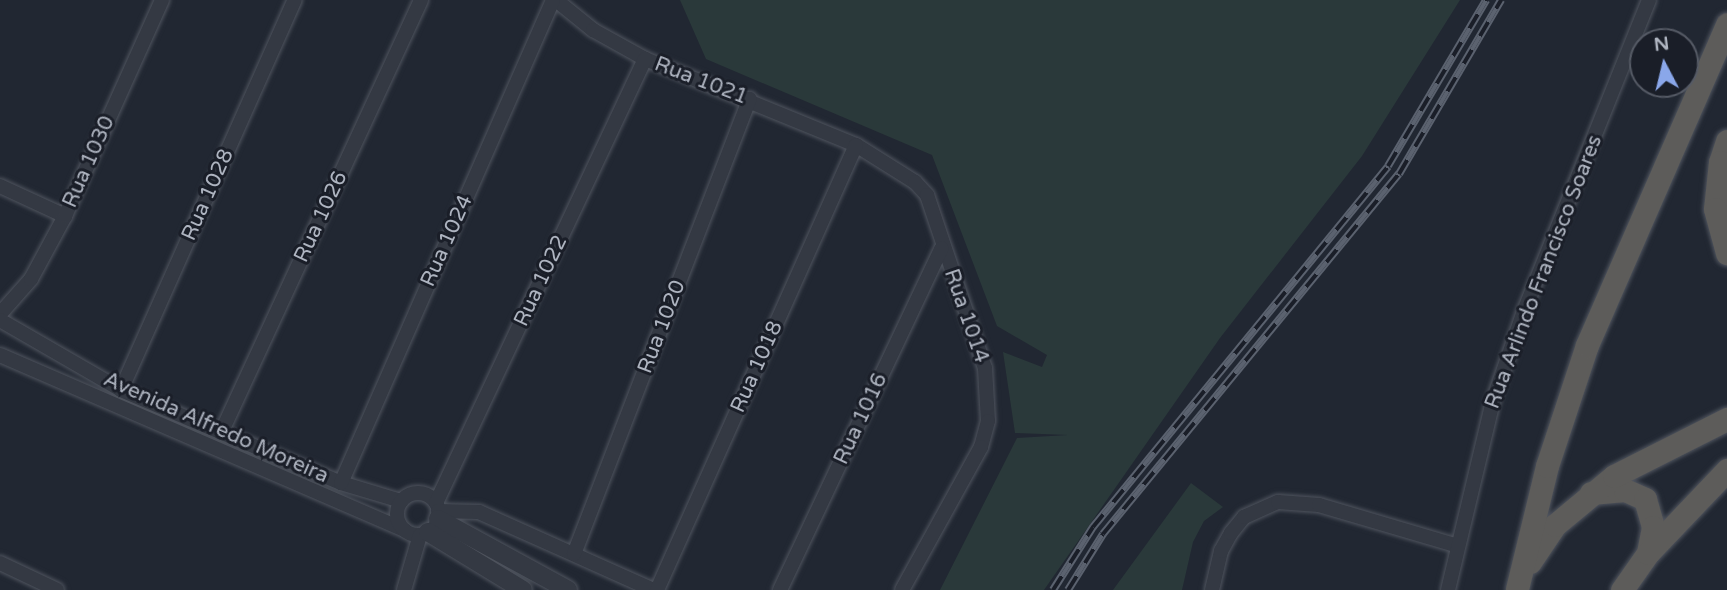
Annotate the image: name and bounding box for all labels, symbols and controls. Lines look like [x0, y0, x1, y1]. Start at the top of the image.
north arrow [1629, 28, 1699, 98]
text: N [1653, 32, 1671, 56]
street label: Rua 1021 [651, 52, 751, 110]
street label: Rua 1030 [58, 112, 120, 212]
street label: Rua Arlindo Francisco Soares [1480, 132, 1608, 412]
street label: Rua 1028 [177, 145, 239, 245]
street label: Rua 1026 [289, 167, 353, 267]
street label: Rua 1024 [416, 191, 478, 291]
street label: Rua 1022 [509, 231, 573, 331]
street label: Rua 1014 [938, 266, 994, 366]
street label: Rua 1020 [633, 277, 691, 377]
street label: Rua 1018 [726, 317, 788, 417]
street label: Avenida Alfredo Moreira [100, 367, 332, 489]
street label: Rua 1016 [829, 369, 893, 469]

